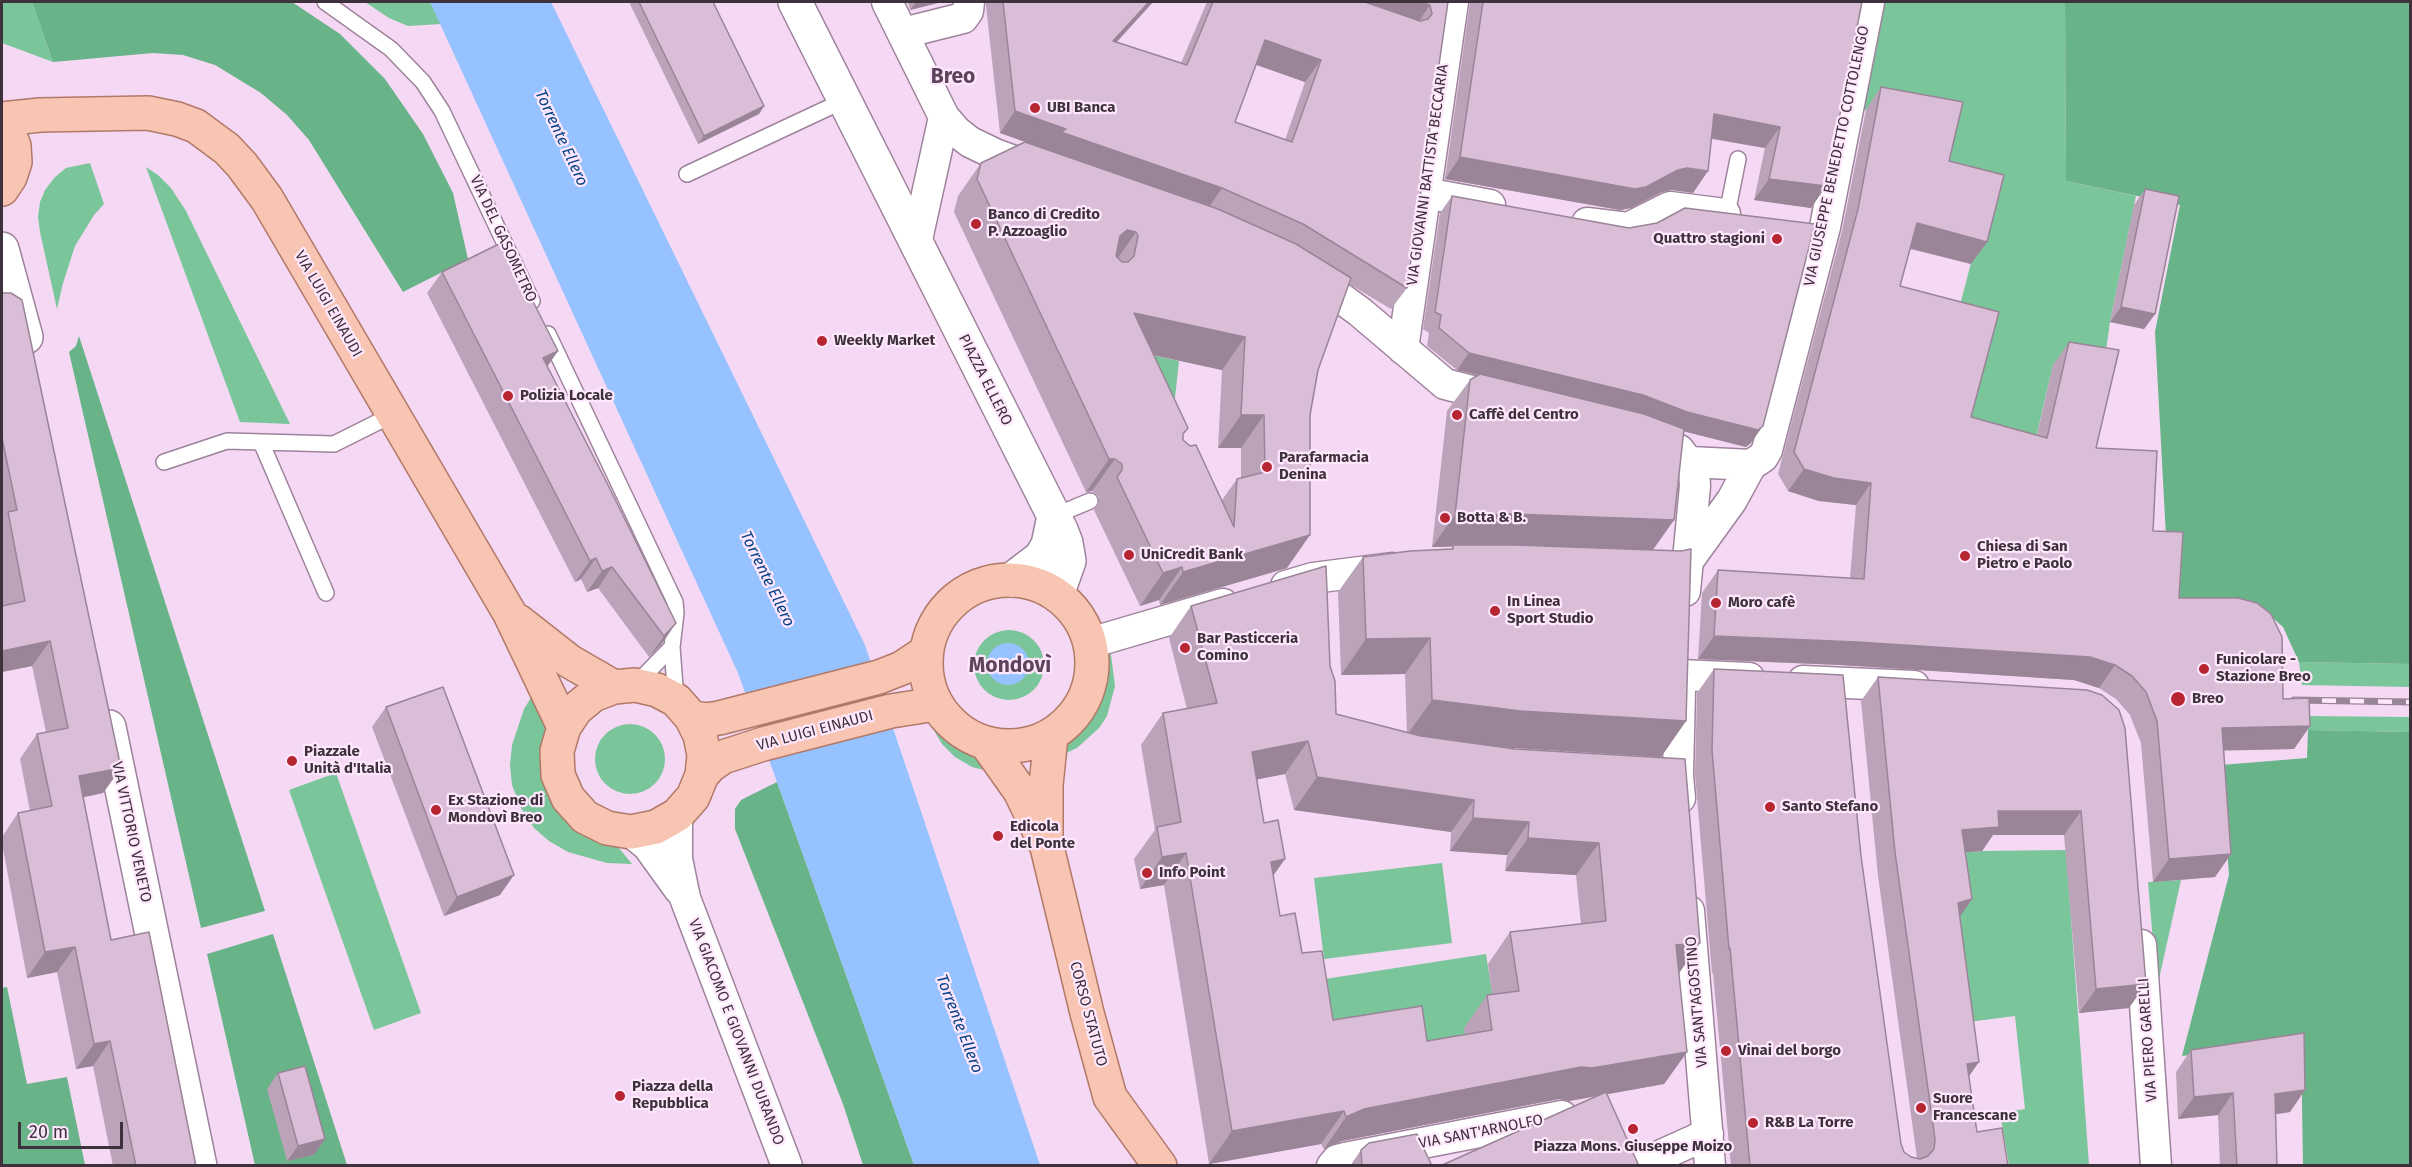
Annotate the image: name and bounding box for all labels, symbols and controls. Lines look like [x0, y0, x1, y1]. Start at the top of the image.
street label: VIA GIUSEPPE BENEDETTO COTTOLENGO [1801, 24, 1873, 288]
street label: VIA GIOVANNI BATTISTA BECCARIA [1404, 63, 1452, 287]
district label: Breo [931, 64, 975, 90]
water label: Torrente Ellero [530, 87, 592, 189]
place label: UBI Banca [1047, 99, 1115, 117]
marker: UBI Banca [1028, 101, 1042, 115]
street label: VIA DEL GASOMETRO [466, 173, 540, 305]
place label: Banco di Credito P. Azzoaglio [988, 206, 1100, 241]
marker: Banco di Credito P. Azzoaglio [969, 217, 983, 231]
place label: Quattro stagioni [1653, 230, 1765, 248]
marker: Quattro stagioni [1770, 232, 1784, 246]
street label: VIA LUIGI EINAUDI [290, 248, 366, 360]
street label: PIAZZA ELLERO [954, 331, 1016, 429]
place label: Weekly Market [834, 332, 935, 350]
marker: Weekly Market [815, 334, 829, 348]
place label: Polizia Locale [520, 387, 613, 405]
marker: Polizia Locale [501, 389, 515, 403]
place label: Caffè del Centro [1469, 406, 1579, 424]
marker: Caffè del Centro [1450, 408, 1464, 422]
place label: Parafarmacia Denina [1279, 449, 1369, 484]
marker: Parafarmacia Denina [1260, 460, 1274, 474]
place label: Botta & B. [1457, 509, 1526, 527]
marker: Botta & B. [1438, 511, 1452, 525]
water label: Torrente Ellero [736, 528, 798, 630]
place label: Chiesa di San Pietro e Paolo [1977, 538, 2072, 573]
place label: UniCredit Bank [1141, 546, 1243, 564]
marker: UniCredit Bank [1122, 548, 1136, 562]
marker: Chiesa di San Pietro e Paolo [1958, 549, 1972, 563]
place label: In Linea Sport Studio [1507, 593, 1594, 628]
place label: Moro cafè [1728, 594, 1795, 612]
marker: Moro cafè [1709, 596, 1723, 610]
marker: In Linea Sport Studio [1488, 604, 1502, 618]
place label: Bar Pasticceria Comino [1197, 630, 1298, 665]
marker: Bar Pasticceria Comino [1178, 641, 1192, 655]
place label: Funicolare - Stazione Breo [2216, 651, 2311, 686]
district label: Mondovì [969, 653, 1051, 679]
marker: Funicolare - Stazione Breo [2197, 662, 2211, 676]
marker: Breo [2169, 690, 2187, 708]
place label: Breo [2192, 690, 2224, 708]
street label: VIA LUIGI EINAUDI [755, 707, 875, 755]
place label: Piazzale Unità d'Italia [304, 743, 392, 778]
marker: Piazzale Unità d'Italia [285, 754, 299, 768]
street label: VIA VITTORIO VENETO [107, 760, 155, 904]
place label: Ex Stazione di Mondovì Breo [448, 792, 543, 827]
place label: Santo Stefano [1782, 798, 1878, 816]
marker: Santo Stefano [1763, 800, 1777, 814]
marker: Ex Stazione di Mondovì Breo [429, 803, 443, 817]
place label: Edicola del Ponte [1010, 818, 1075, 853]
marker: Edicola del Ponte [991, 829, 1005, 843]
place label: Info Point [1159, 864, 1226, 882]
marker: Info Point [1140, 866, 1154, 880]
street label: VIA GIACOMO E GIOVANNI DURANDO [684, 916, 788, 1148]
street label: VIA SANT'AGOSTINO [1682, 935, 1712, 1069]
street label: CORSO STATUTO [1065, 960, 1111, 1068]
water label: Torrente Ellero [931, 972, 987, 1076]
street label: VIA PIERO GARELLI [2135, 977, 2161, 1103]
place label: Vinai del borgo [1738, 1042, 1841, 1060]
marker: Vinai del borgo [1719, 1044, 1733, 1058]
place label: Piazza della Repubblica [632, 1078, 713, 1113]
marker: Piazza della Repubblica [613, 1089, 627, 1103]
place label: Suore Francescane [1933, 1090, 2017, 1125]
marker: Suore Francescane [1914, 1101, 1928, 1115]
scale bar [21, 1110, 126, 1148]
street label: VIA SANT'ARNOLFO [1417, 1111, 1545, 1153]
place label: R&B La Torre [1765, 1114, 1854, 1132]
marker: R&B La Torre [1746, 1116, 1760, 1130]
text: 20 m [29, 1121, 68, 1143]
marker: Piazza Mons. Giuseppe Moizo [1626, 1122, 1640, 1136]
place label: Piazza Mons. Giuseppe Moizo [1534, 1138, 1732, 1156]

